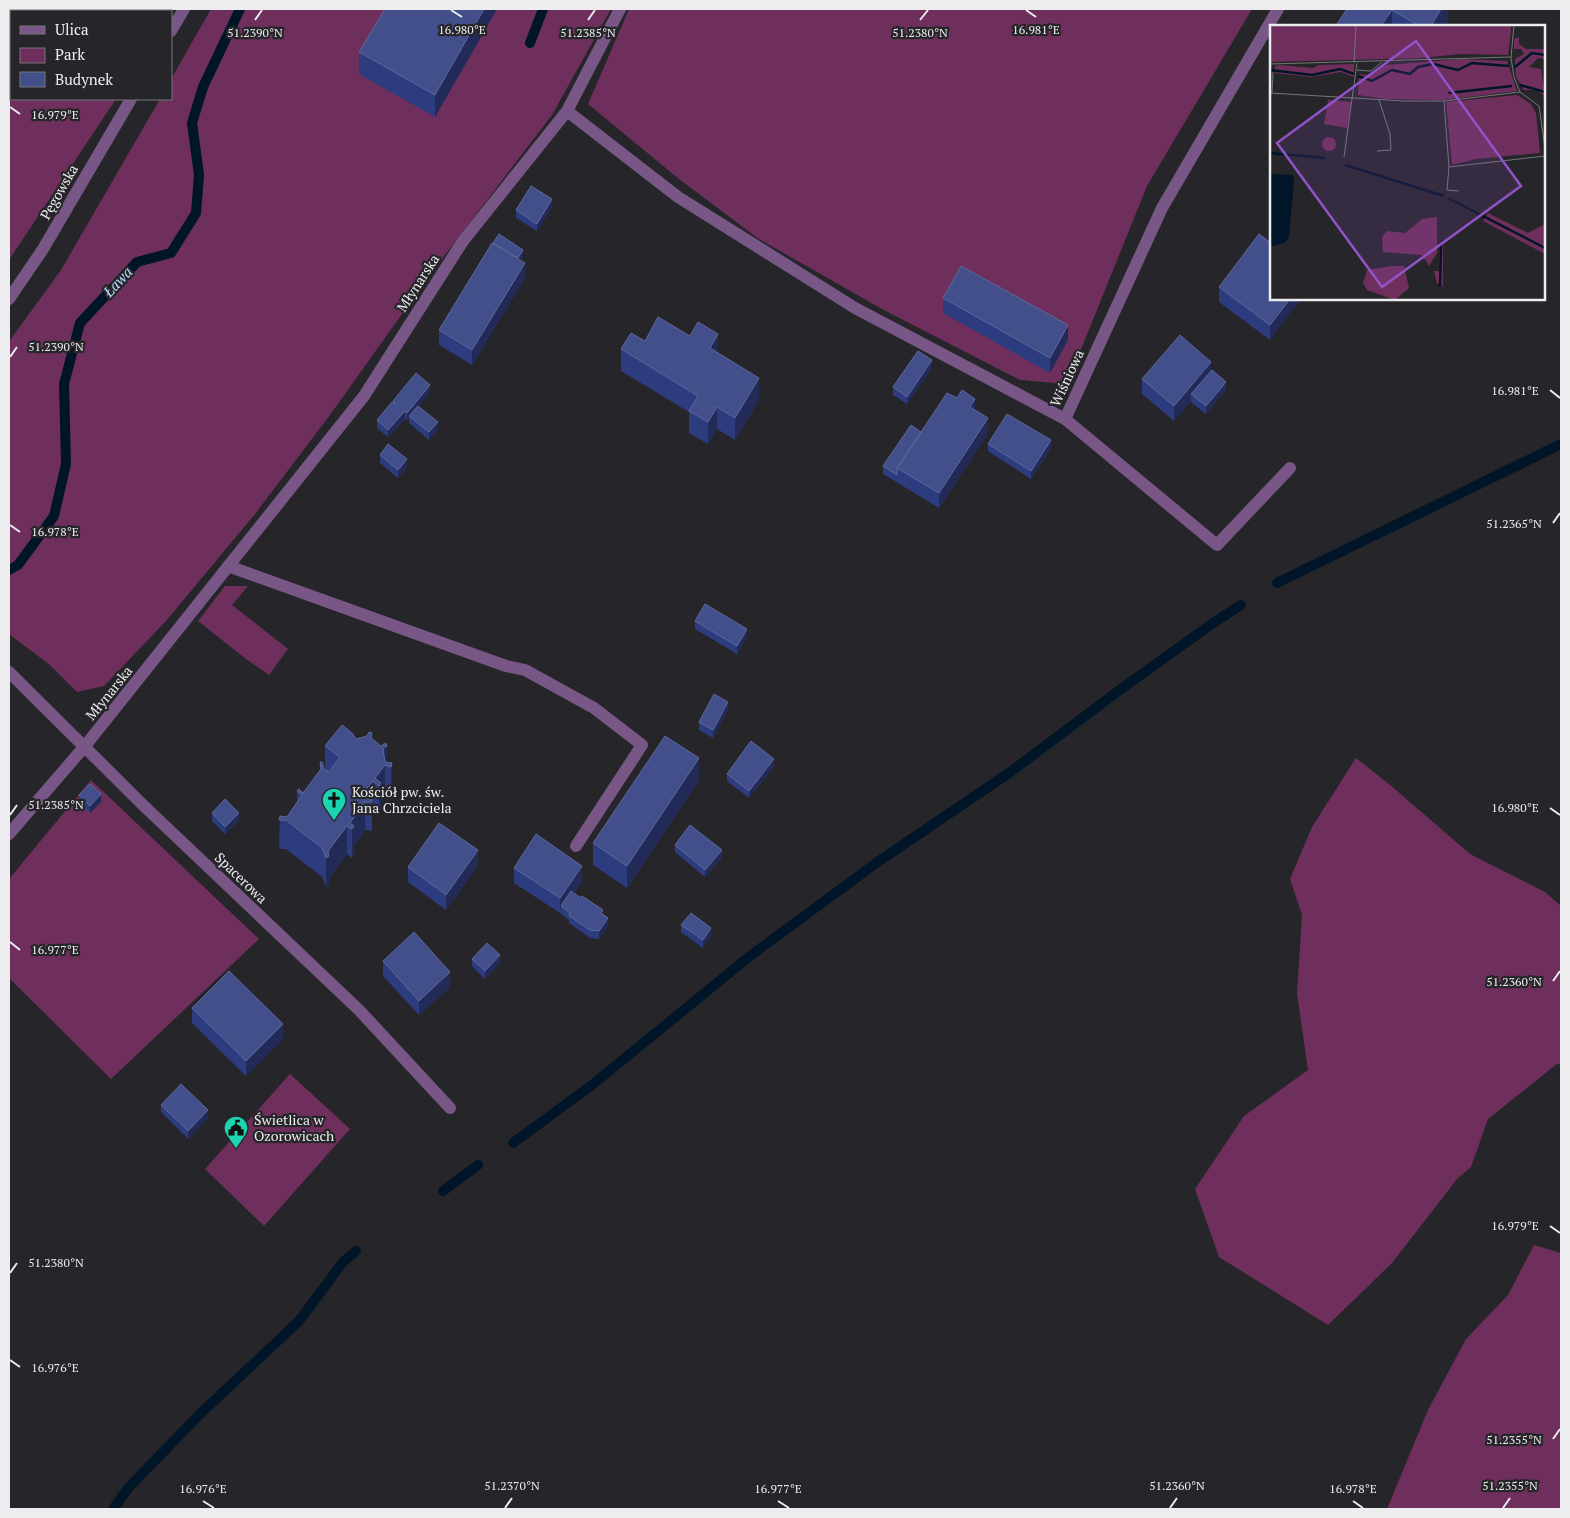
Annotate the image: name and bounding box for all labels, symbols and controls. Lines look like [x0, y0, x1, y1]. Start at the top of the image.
legend [10, 10, 172, 100]
text: Ulica [55, 19, 89, 39]
text: 16.980°E [438, 22, 486, 37]
text: 16.981°E [1012, 22, 1060, 37]
text: 51.2390°N [227, 25, 283, 40]
text: 51.2385°N [560, 25, 616, 40]
text: 51.2380°N [892, 25, 948, 40]
inset map [1270, 25, 1545, 300]
text: Park [55, 44, 85, 64]
text: Budynek [55, 69, 113, 89]
text: 16.979°E [31, 107, 79, 122]
street label: Pęgowska [35, 161, 82, 223]
street label: Młynarska [392, 250, 443, 315]
water label: Ława [98, 262, 136, 301]
text: 51.2390°N [28, 339, 84, 354]
street label: Wiśniowa [1045, 346, 1088, 409]
text: 16.981°E [1491, 383, 1539, 398]
text: 51.2365°N [1486, 516, 1542, 531]
text: 16.978°E [31, 524, 79, 539]
street label: Młynarska [81, 661, 136, 724]
place label: Kościół pw. św. Jana Chrzciciela [352, 782, 452, 817]
church icon: Kościół pw. św. Jana Chrzciciela [321, 787, 347, 821]
text: 51.2385°N [28, 797, 84, 812]
text: 16.980°E [1491, 800, 1539, 815]
street label: Spacerowa [211, 848, 272, 907]
text: 16.977°E [31, 942, 79, 957]
text: 51.2360°N [1486, 974, 1542, 989]
place label: Świetlica w Ozorowicach [254, 1110, 334, 1145]
public building icon: Świetlica w Ozorowicach [223, 1115, 249, 1149]
text: 16.979°E [1491, 1218, 1539, 1233]
text: 51.2380°N [28, 1255, 84, 1270]
text: 16.976°E [31, 1360, 79, 1375]
text: 51.2355°N [1486, 1432, 1542, 1447]
text: 51.2370°N [484, 1478, 540, 1493]
text: 51.2360°N [1149, 1478, 1205, 1493]
text: 51.2355°N [1482, 1478, 1538, 1493]
text: 16.976°E [179, 1481, 227, 1496]
text: 16.977°E [754, 1481, 802, 1496]
text: 16.978°E [1329, 1481, 1377, 1496]

